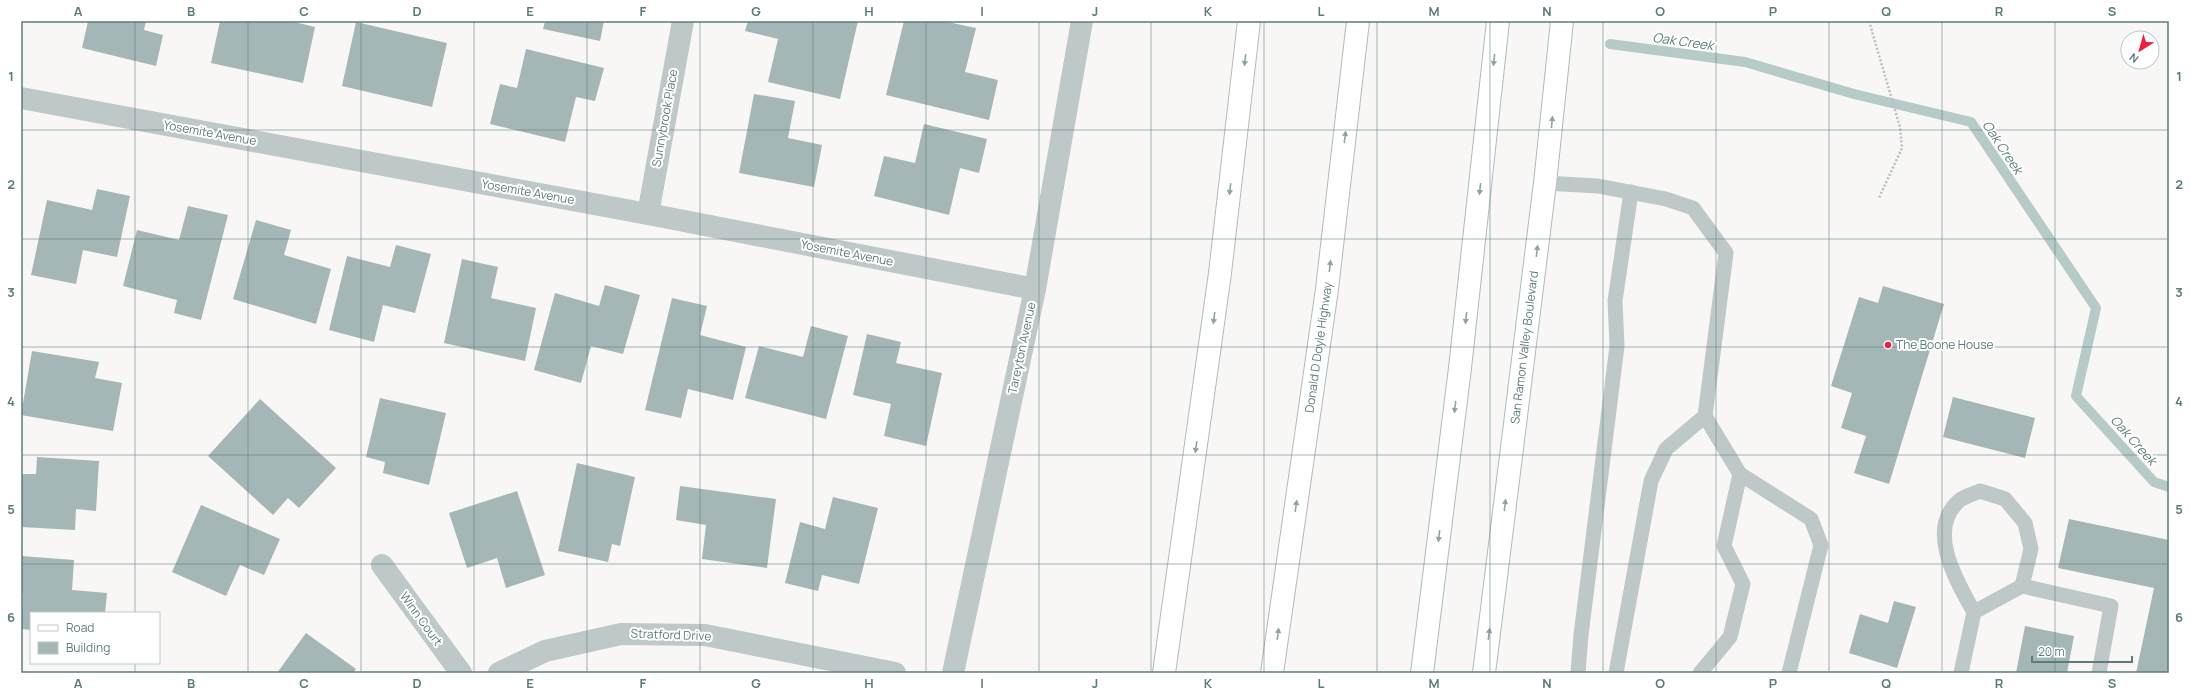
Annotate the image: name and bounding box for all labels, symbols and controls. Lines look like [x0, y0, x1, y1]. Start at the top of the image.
text: A [74, 2, 83, 20]
text: B [187, 2, 195, 20]
text: C [299, 2, 309, 20]
text: D [412, 2, 422, 20]
text: E [526, 2, 534, 20]
text: F [640, 2, 647, 20]
text: G [751, 2, 761, 20]
text: H [864, 2, 874, 20]
text: I [980, 2, 984, 20]
text: J [1092, 2, 1098, 20]
text: K [1204, 2, 1213, 20]
text: L [1318, 2, 1325, 20]
text: M [1428, 2, 1440, 20]
text: N [1542, 2, 1552, 20]
text: O [1655, 2, 1665, 20]
text: P [1769, 2, 1777, 20]
text: Q [1881, 2, 1891, 20]
text: R [1995, 2, 2004, 20]
text: S [2108, 2, 2117, 20]
water label: Oak Creek [1651, 28, 1717, 55]
north arrow [2120, 30, 2160, 70]
text: N [2126, 50, 2141, 67]
one-way arrow [1241, 54, 1248, 66]
one-way arrow [1491, 54, 1497, 66]
text: 1 [8, 67, 14, 85]
text: 1 [2176, 67, 2182, 85]
street label: Sunnybrook Place [648, 68, 681, 168]
street label: Yosemite Avenue [162, 116, 258, 149]
one-way arrow [1548, 116, 1555, 128]
water label: Oak Creek [1978, 117, 2029, 180]
one-way arrow [1342, 131, 1348, 143]
text: 2 [7, 175, 15, 193]
street label: Yosemite Avenue [480, 175, 576, 208]
text: 2 [2175, 175, 2183, 193]
one-way arrow [1226, 183, 1233, 195]
one-way arrow [1476, 183, 1483, 195]
street label: Yosemite Avenue [799, 235, 895, 270]
one-way arrow [1534, 245, 1540, 257]
one-way arrow [1327, 260, 1333, 272]
street label: San Ramon Valley Boulevard [1506, 270, 1542, 425]
street label: Donald D Doyle Highway [1300, 280, 1336, 414]
text: 3 [7, 283, 15, 301]
text: 3 [2175, 283, 2183, 301]
street label: Tareyton Avenue [1004, 301, 1040, 395]
one-way arrow [1211, 312, 1217, 324]
one-way arrow [1462, 312, 1469, 324]
place label: The Boone House [1896, 336, 1994, 353]
marker: The Boone House [1883, 340, 1893, 350]
text: 4 [7, 392, 15, 410]
text: 4 [2175, 392, 2183, 410]
one-way arrow [1452, 401, 1458, 413]
water label: Oak Creek [2107, 411, 2163, 471]
one-way arrow [1193, 441, 1199, 453]
one-way arrow [1502, 499, 1508, 511]
text: 5 [7, 500, 15, 518]
one-way arrow [1293, 500, 1299, 512]
text: 5 [2175, 500, 2183, 518]
one-way arrow [1436, 530, 1442, 542]
street label: Winn Court [396, 588, 447, 649]
text: 6 [7, 608, 15, 626]
text: 6 [2175, 608, 2183, 626]
legend [30, 612, 160, 664]
text: Road [66, 619, 94, 636]
street label: Stratford Drive [630, 625, 712, 644]
one-way arrow [1275, 628, 1281, 640]
one-way arrow [1486, 628, 1492, 640]
scale bar [2032, 638, 2132, 664]
text: Building [66, 639, 110, 656]
text: 20 m [2038, 643, 2065, 660]
text: A [74, 674, 83, 692]
text: B [187, 674, 195, 692]
text: C [299, 674, 309, 692]
text: D [412, 674, 422, 692]
text: E [526, 674, 534, 692]
text: F [640, 674, 647, 692]
text: G [751, 674, 761, 692]
text: H [864, 674, 874, 692]
text: I [980, 674, 984, 692]
text: J [1092, 674, 1098, 692]
text: K [1204, 674, 1213, 692]
text: L [1318, 674, 1325, 692]
text: M [1428, 674, 1440, 692]
text: N [1542, 674, 1552, 692]
text: O [1655, 674, 1665, 692]
text: P [1769, 674, 1777, 692]
text: Q [1881, 674, 1891, 692]
text: R [1995, 674, 2004, 692]
text: S [2108, 674, 2117, 692]

